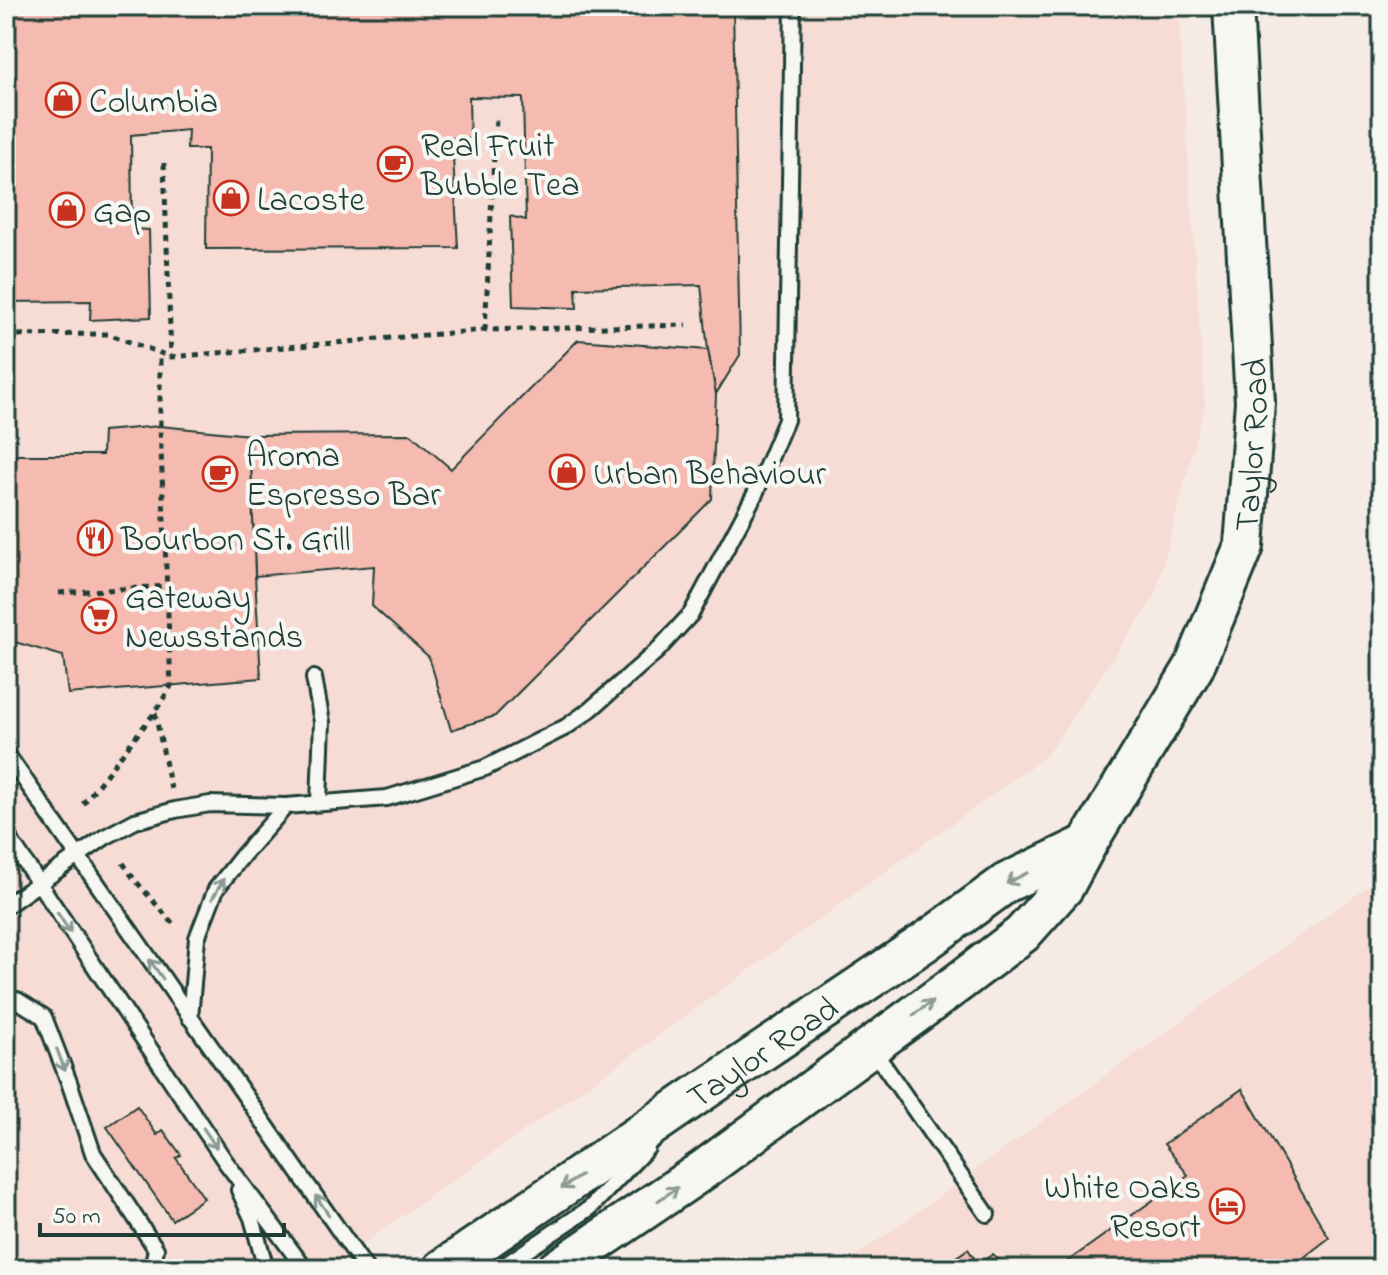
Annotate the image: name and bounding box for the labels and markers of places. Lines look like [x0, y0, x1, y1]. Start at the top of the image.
place label: Columbia [89, 79, 218, 129]
shop icon: Columbia [44, 81, 82, 119]
place label: Real Fruit Bubble Tea [420, 123, 580, 212]
cafe icon: Real Fruit Bubble Tea [376, 145, 414, 183]
place label: Lacoste [257, 177, 365, 227]
shop icon: Lacoste [212, 179, 250, 217]
place label: Gap [93, 189, 151, 239]
shop icon: Gap [48, 191, 86, 229]
place label: Aroma Espresso Bar [246, 433, 441, 522]
place label: Urban Behaviour [593, 451, 826, 501]
shop icon: Urban Behaviour [548, 453, 586, 491]
cafe icon: Aroma Espresso Bar [201, 455, 239, 493]
place label: Bourbon St. Grill [120, 517, 350, 567]
restaurant icon: Bourbon St. Grill [76, 519, 114, 557]
place label: Gateway Newsstands [125, 575, 303, 664]
supermarket icon: Gateway Newsstands [80, 597, 118, 635]
place label: White Oaks Resort [1044, 1165, 1201, 1254]
hotel icon: White Oaks Resort [1208, 1187, 1246, 1225]

